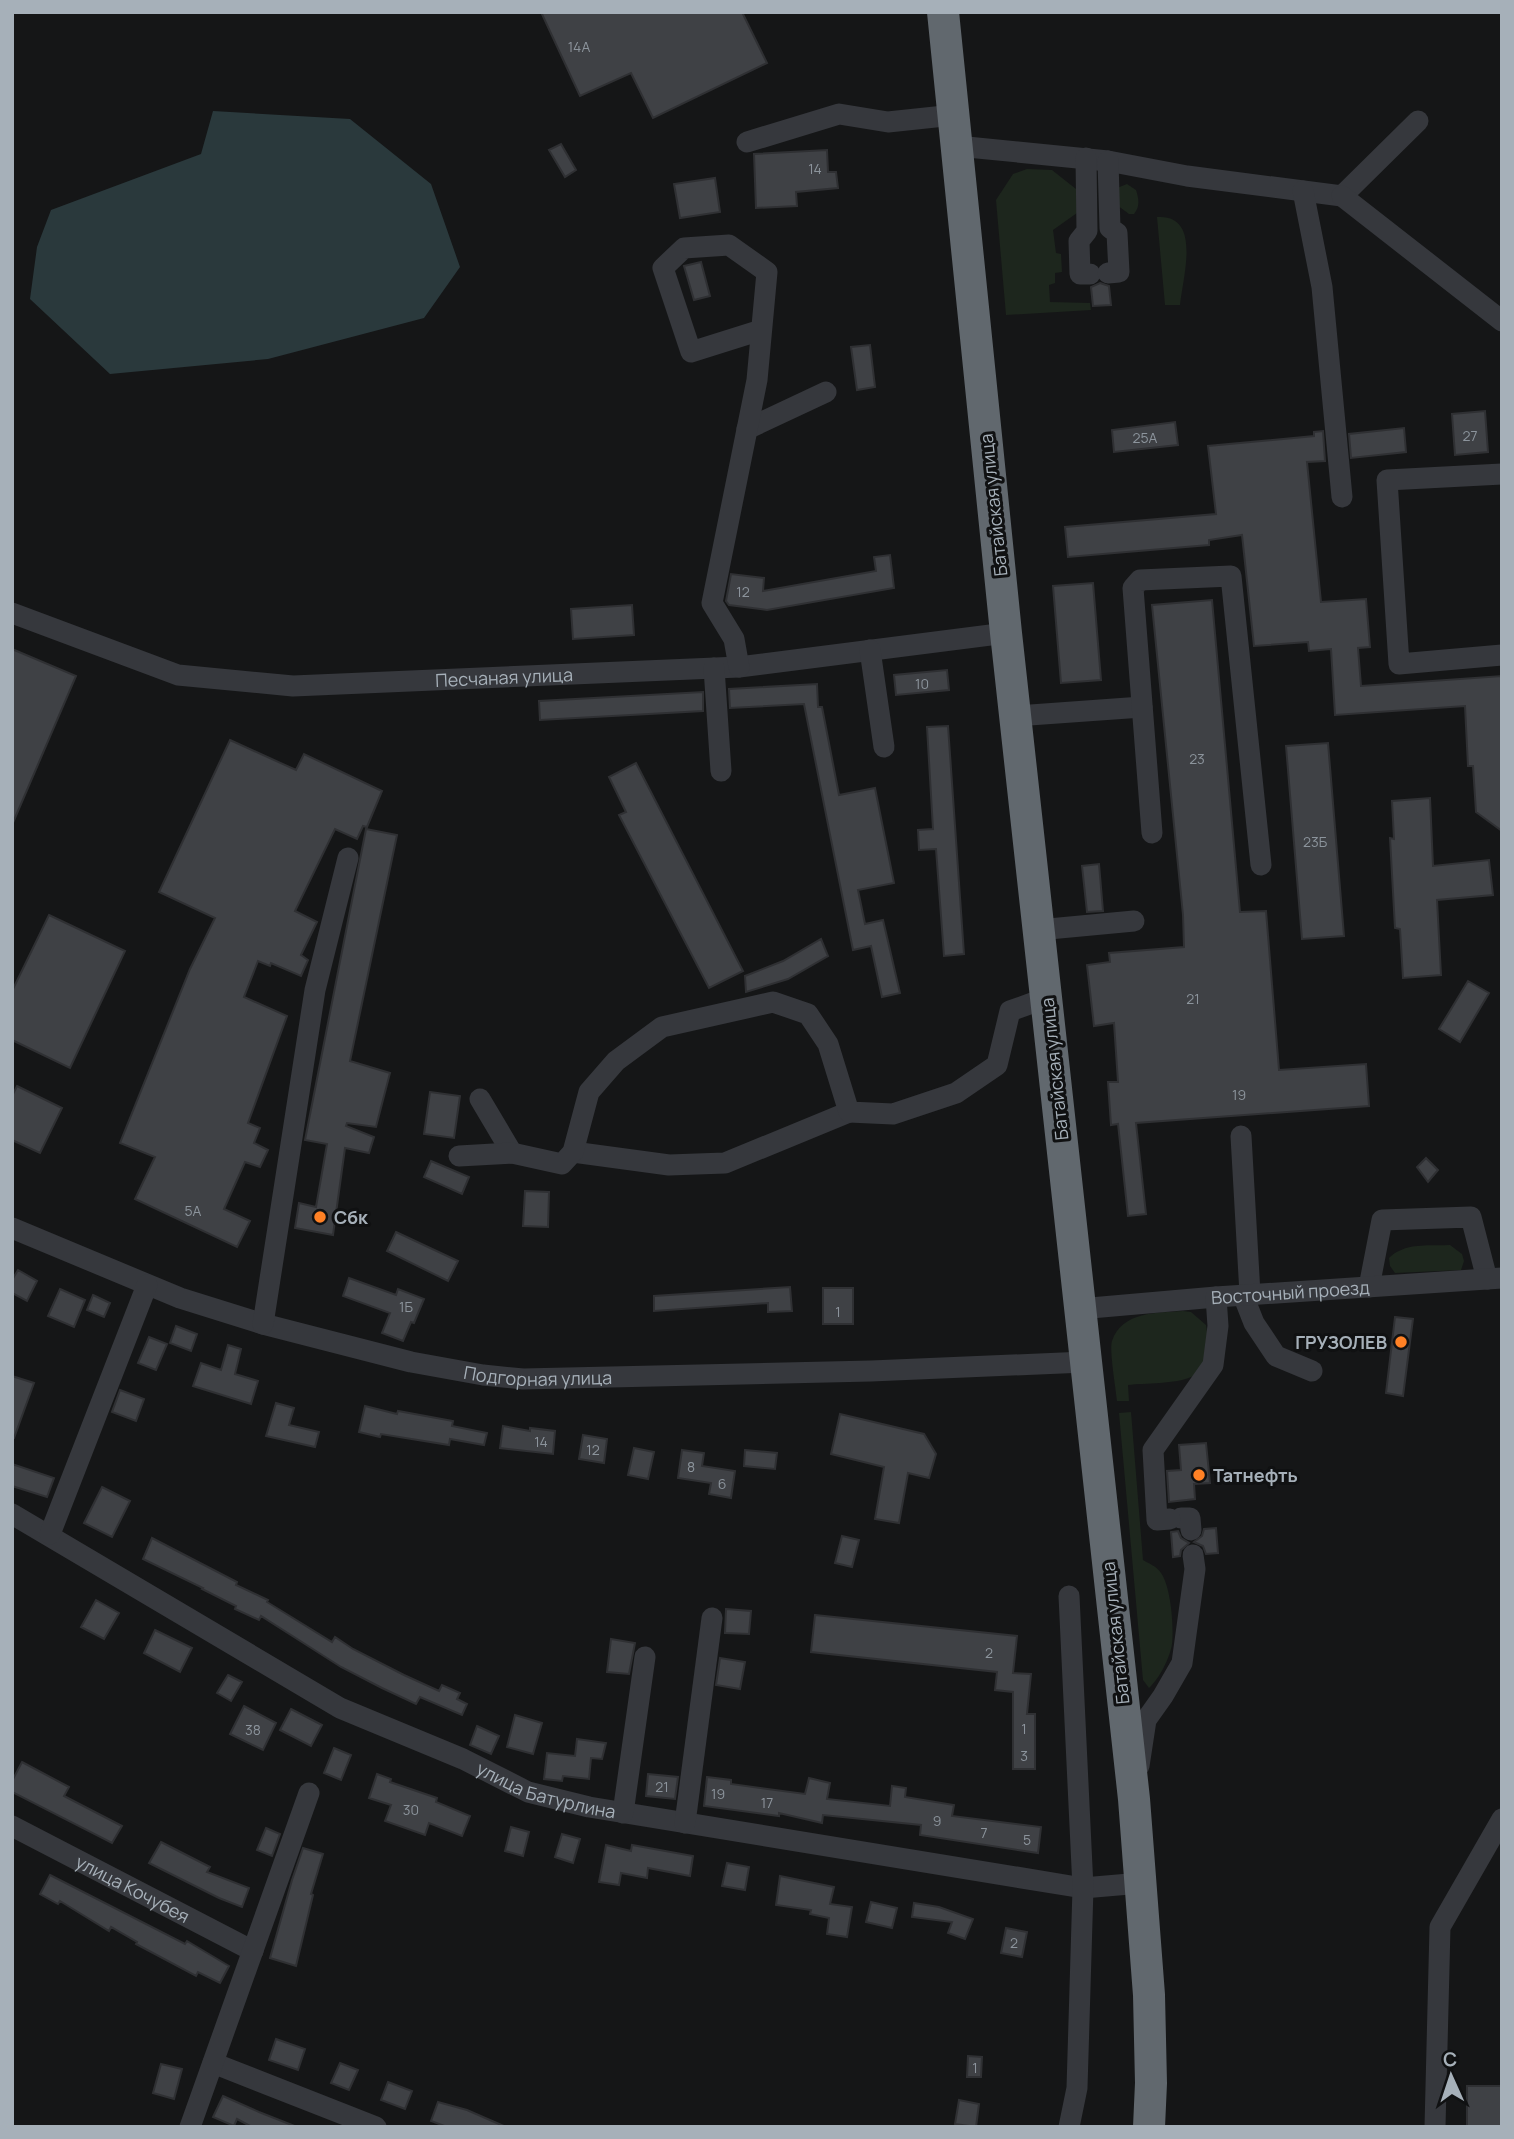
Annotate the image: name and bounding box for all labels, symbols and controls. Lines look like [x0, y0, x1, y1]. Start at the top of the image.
house number: 14А [568, 37, 590, 56]
house number: 14 [808, 159, 822, 178]
house number: 27 [1462, 426, 1478, 445]
house number: 25А [1133, 428, 1158, 447]
street label: Батайская улица [974, 433, 1012, 577]
house number: 12 [736, 582, 750, 601]
street label: Песчаная улица [435, 662, 573, 692]
house number: 10 [915, 674, 929, 693]
house number: 23 [1189, 749, 1205, 768]
house number: 23Б [1303, 832, 1328, 851]
house number: 21 [1186, 989, 1200, 1008]
street label: Батайская улица [1035, 997, 1073, 1141]
house number: 19 [1232, 1085, 1246, 1104]
house number: 5А [185, 1201, 202, 1220]
place label: Сбк [334, 1205, 369, 1229]
marker: Сбк [312, 1209, 328, 1225]
street label: Восточный проезд [1210, 1275, 1371, 1309]
house number: 1Б [399, 1297, 413, 1316]
house number: 1 [835, 1302, 841, 1321]
place label: ГРУЗОЛЕВ [1295, 1330, 1387, 1354]
marker: ГРУЗОЛЕВ [1393, 1334, 1409, 1350]
street label: Подгорная улица [462, 1360, 612, 1391]
house number: 14 [534, 1432, 548, 1451]
house number: 12 [586, 1440, 600, 1459]
house number: 8 [687, 1457, 695, 1476]
place label: Татнефть [1213, 1463, 1298, 1487]
marker: Татнефть [1191, 1467, 1207, 1483]
house number: 6 [718, 1474, 726, 1493]
street label: Батайская улица [1096, 1561, 1134, 1705]
house number: 2 [985, 1643, 993, 1662]
house number: 1 [1021, 1719, 1027, 1738]
house number: 38 [245, 1720, 261, 1739]
house number: 3 [1020, 1746, 1028, 1765]
street label: улица Батурлина [473, 1756, 618, 1823]
house number: 21 [655, 1777, 669, 1796]
house number: 19 [711, 1784, 725, 1803]
house number: 17 [761, 1793, 773, 1812]
house number: 30 [403, 1800, 419, 1819]
house number: 9 [933, 1811, 941, 1830]
house number: 7 [980, 1823, 988, 1842]
house number: 5 [1023, 1830, 1031, 1849]
street label: улица Кочубея [72, 1849, 194, 1928]
house number: 2 [1010, 1933, 1018, 1952]
north arrow [1416, 2041, 1486, 2111]
text: С [1442, 2046, 1458, 2072]
house number: 1 [972, 2058, 978, 2077]

